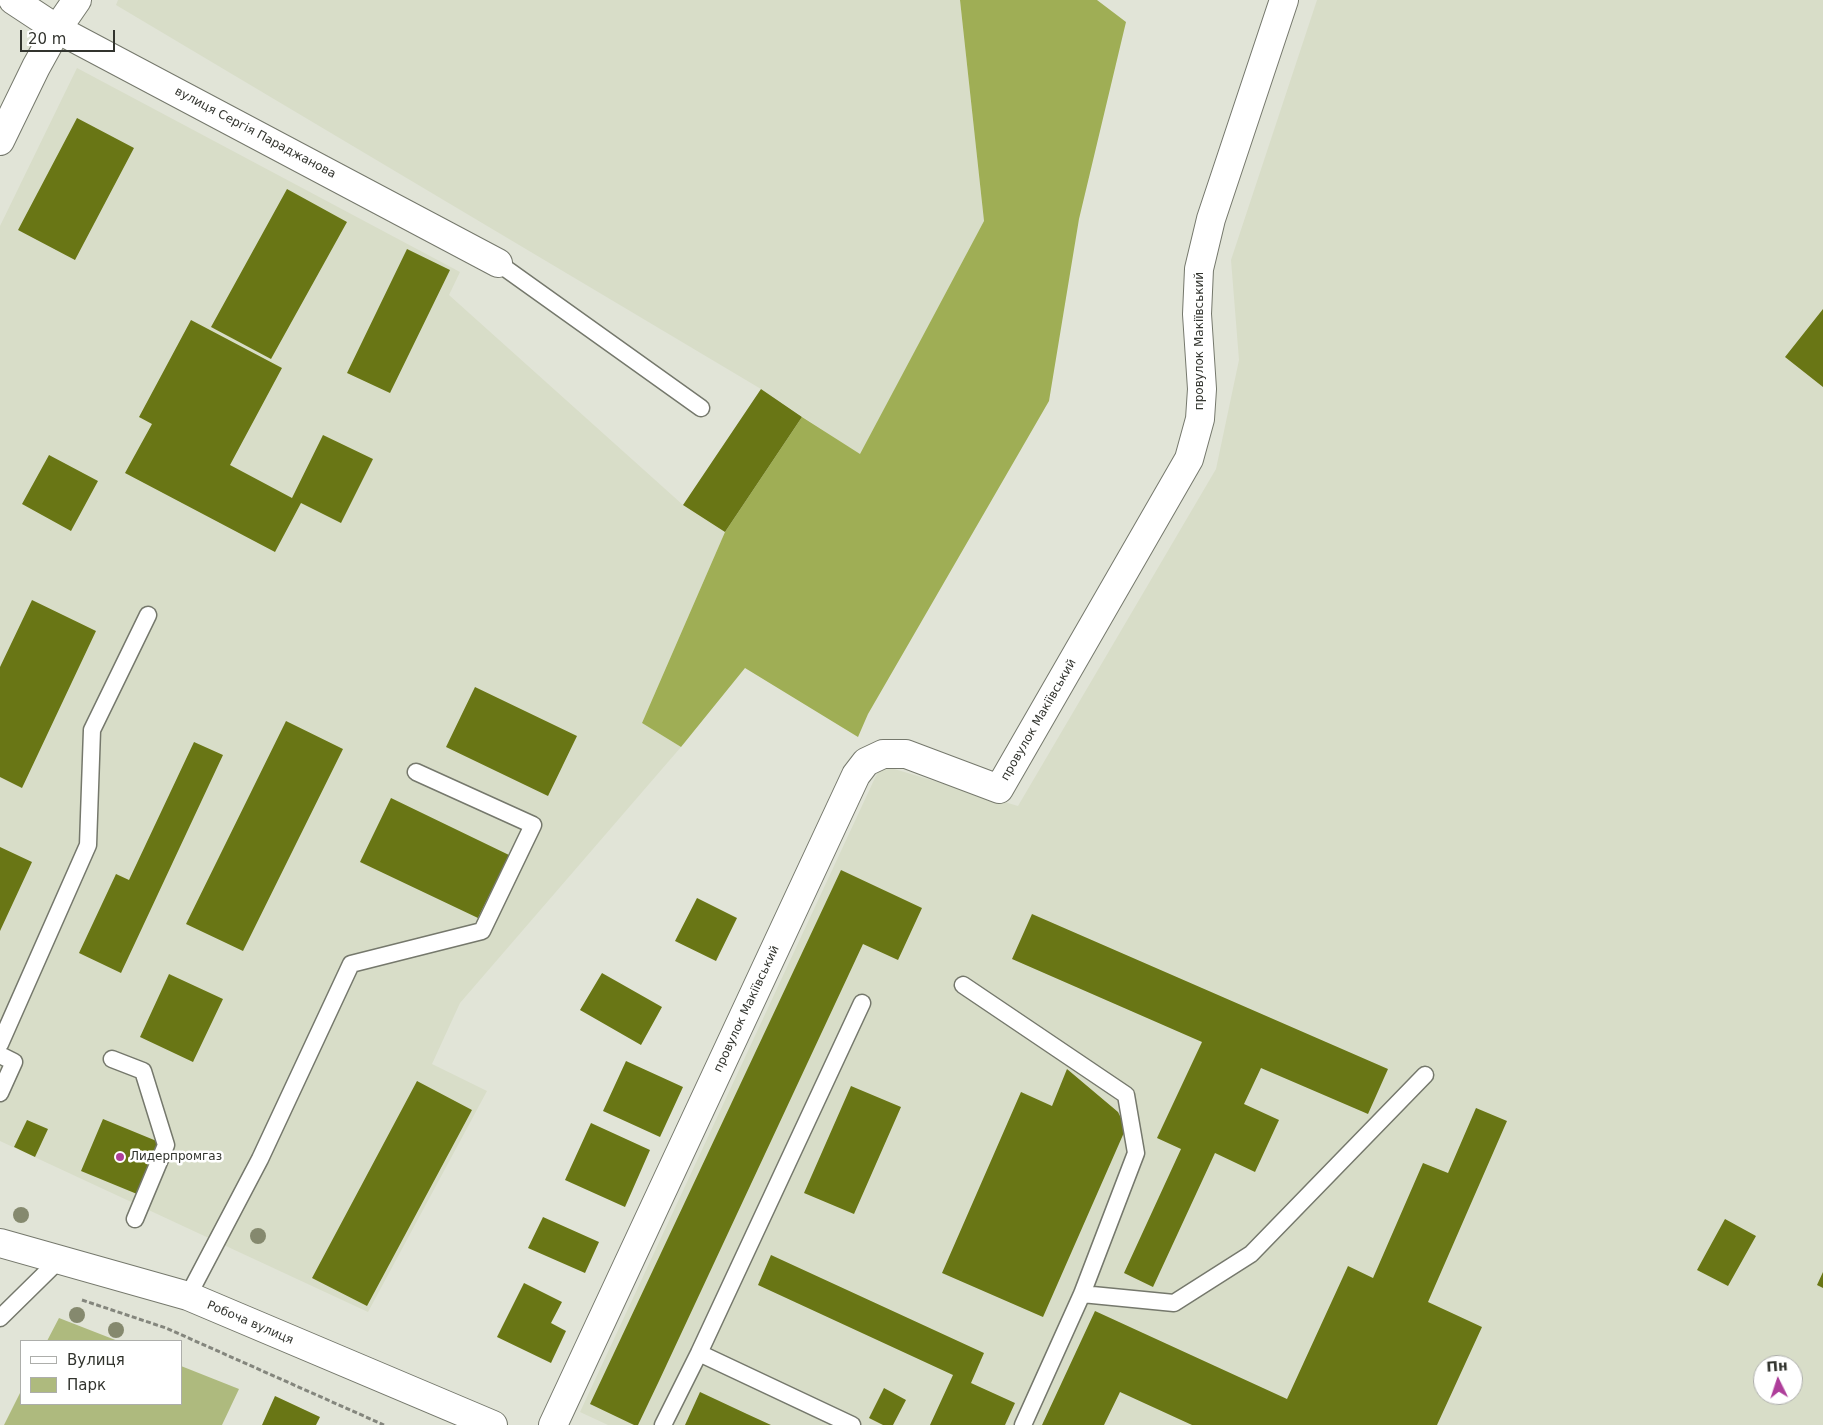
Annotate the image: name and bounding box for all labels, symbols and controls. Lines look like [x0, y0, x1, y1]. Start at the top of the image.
scale bar [22, 20, 118, 52]
text: 20 m [28, 30, 66, 48]
street label: вулиця Сергія Параджанова [172, 84, 338, 182]
street label: провулок Макіївський [1193, 272, 1207, 410]
street label: провулок Макіївський [998, 657, 1080, 783]
street label: провулок Макіївський [711, 943, 783, 1075]
place label: Лидерпромгаз [130, 1150, 222, 1164]
marker: Лидерпромгаз [114, 1151, 126, 1163]
street label: Робоча вулиця [205, 1298, 295, 1348]
legend [20, 1340, 182, 1405]
text: Вулиця [67, 1351, 125, 1369]
north arrow [1753, 1355, 1803, 1405]
text: Пн [1766, 1357, 1788, 1375]
text: Парк [67, 1376, 106, 1394]

